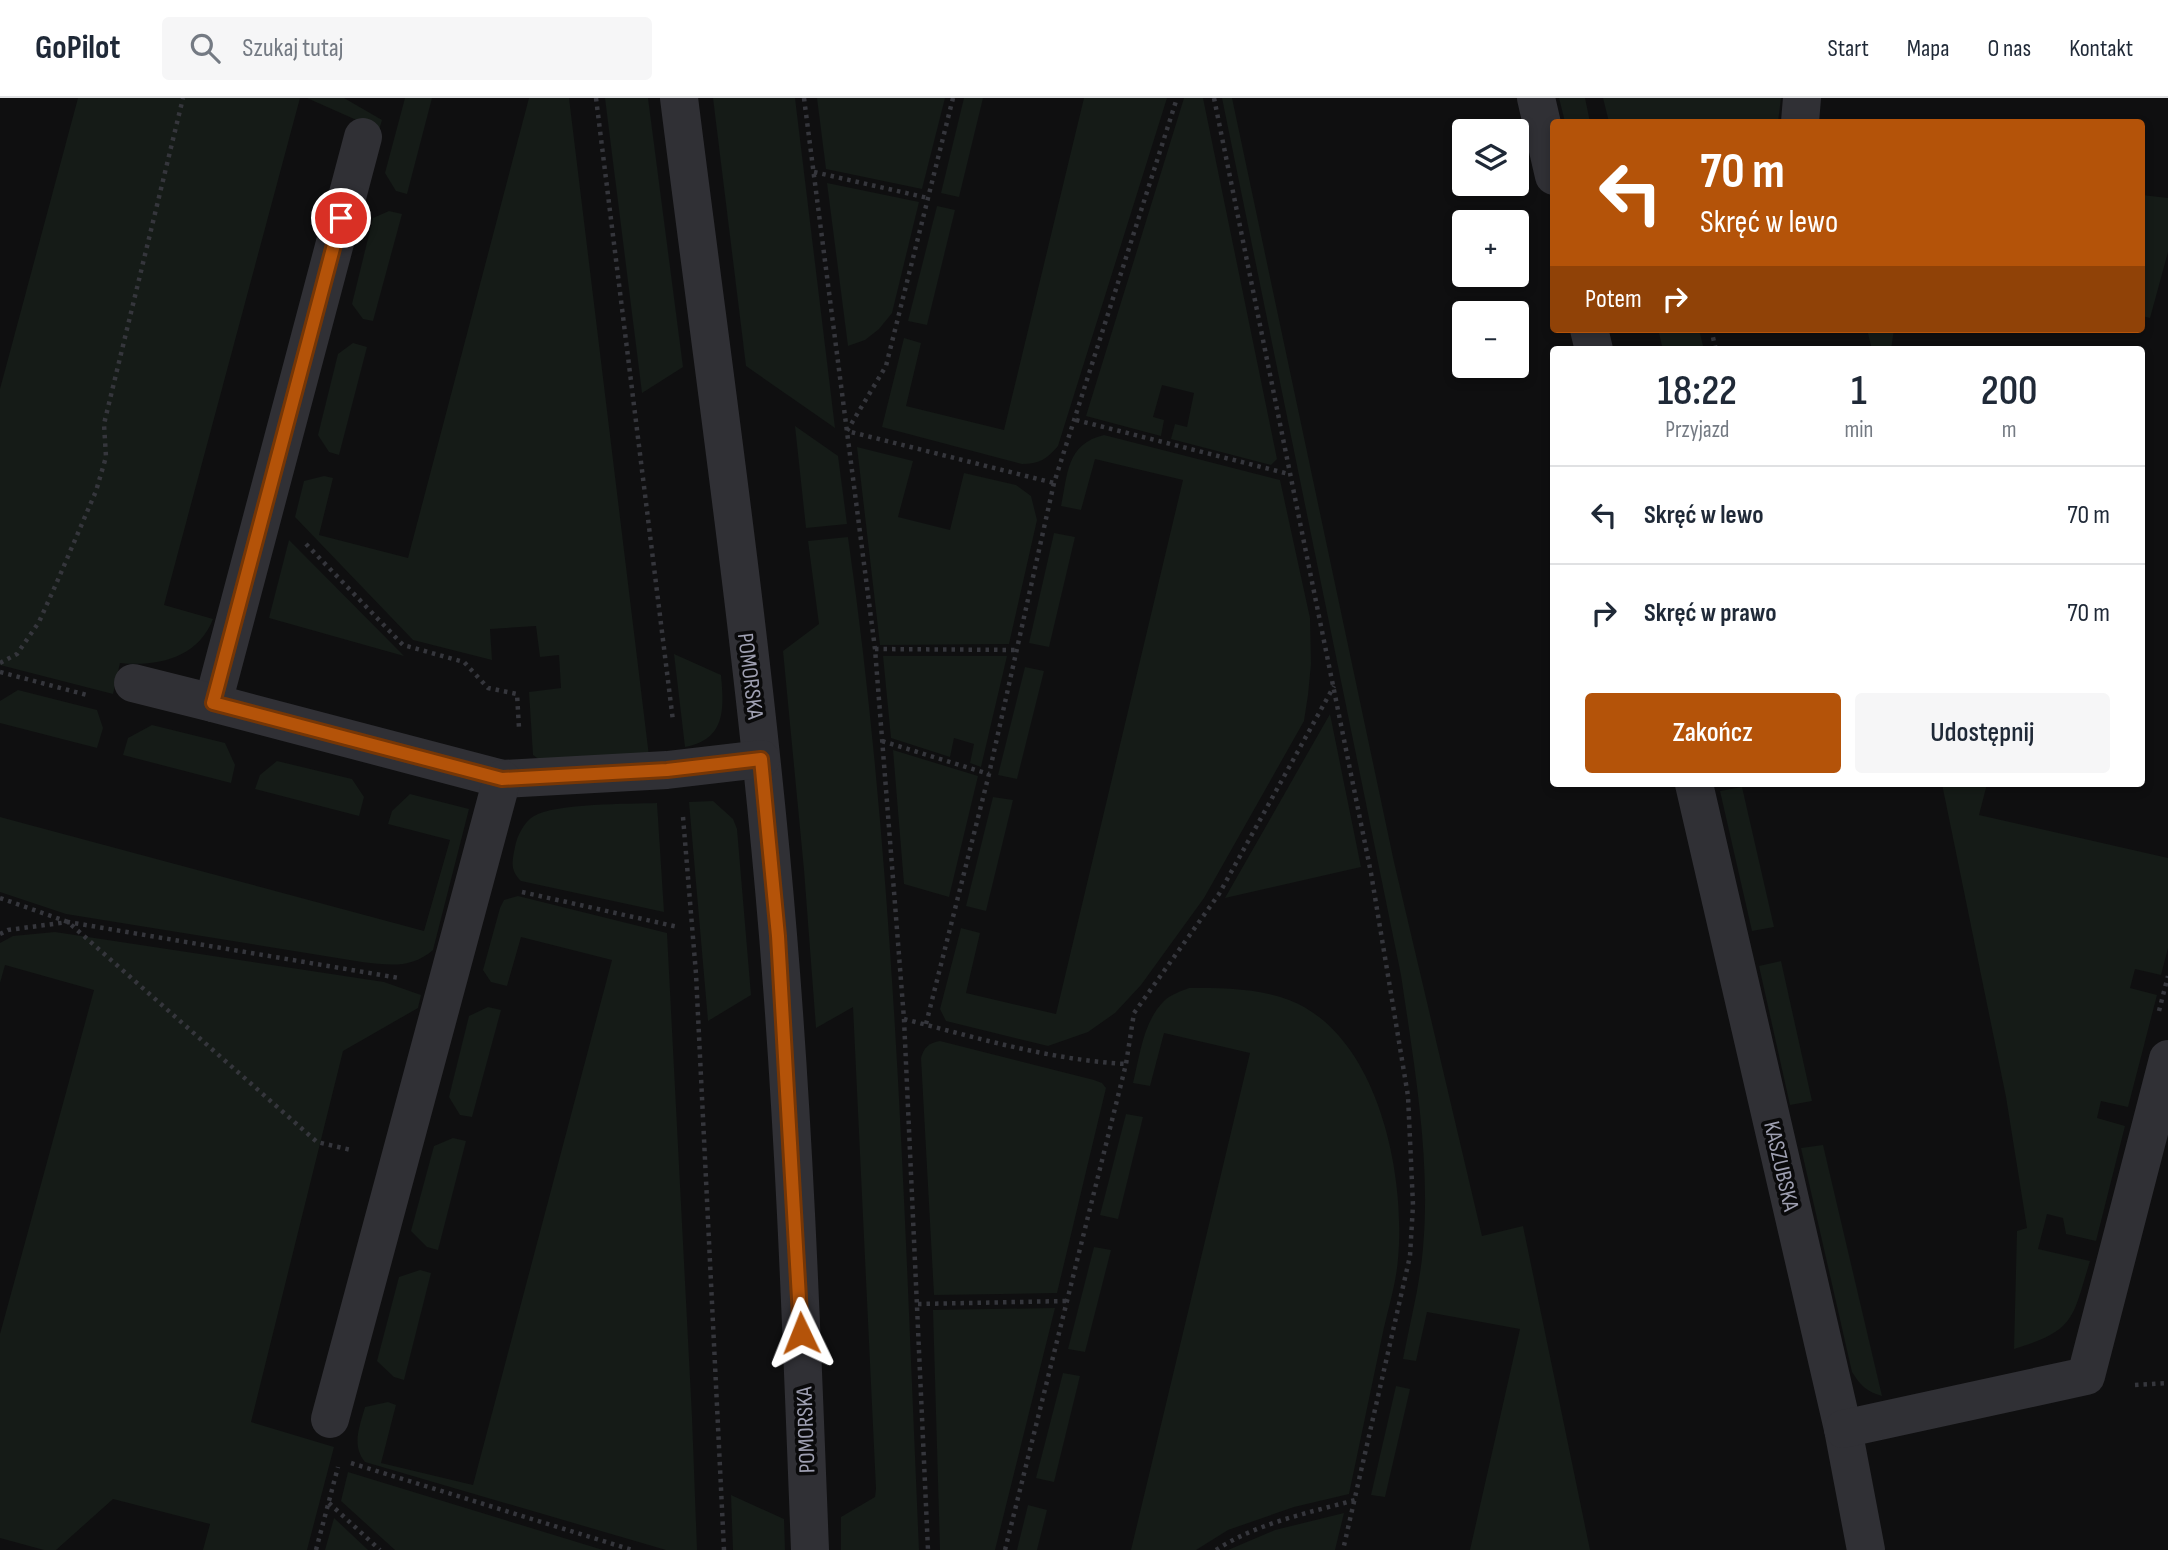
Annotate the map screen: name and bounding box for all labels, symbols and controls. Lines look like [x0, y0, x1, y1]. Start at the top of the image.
search box [162, 17, 652, 80]
text: GoPilot [35, 28, 120, 68]
icon: search [186, 29, 224, 67]
text: Szukaj tutaj [242, 33, 343, 64]
text: Start [1828, 34, 1869, 63]
text: Mapa [1907, 34, 1949, 63]
text: O nas [1987, 34, 2031, 63]
text: Kontakt [2069, 34, 2133, 63]
map controls [1452, 119, 1529, 378]
button: layers [1452, 119, 1529, 196]
text: 70 m [1700, 143, 1785, 202]
icon: left [1585, 147, 1676, 238]
pin [311, 188, 371, 248]
icon: arrive [322, 199, 360, 237]
text: Skręć w lewo [1700, 203, 1838, 242]
button: + [1452, 210, 1529, 287]
icon: right [1656, 280, 1694, 318]
text: Potem [1585, 284, 1642, 315]
button: − [1452, 301, 1529, 378]
text: 18:22 [1657, 366, 1737, 417]
text: 1 [1851, 366, 1867, 417]
text: 200 [1981, 366, 2038, 417]
text: Przyjazd [1665, 416, 1729, 444]
text: min [1844, 416, 1873, 444]
text: m [2002, 416, 2017, 444]
icon: left [1585, 496, 1623, 534]
text: Skręć w lewo [1644, 500, 1764, 531]
text: 70 m [2067, 500, 2110, 531]
icon: right [1585, 594, 1623, 632]
text: Skręć w prawo [1644, 598, 1777, 629]
text: 70 m [2067, 598, 2110, 629]
street label: POMORSKA [731, 631, 769, 721]
button: Zakończ [1585, 693, 1841, 773]
button: Udostępnij [1855, 693, 2110, 773]
street label: KASZUBSKA [1757, 1119, 1805, 1214]
position arrow [764, 1296, 838, 1370]
street label: POMORSKA [790, 1386, 822, 1474]

